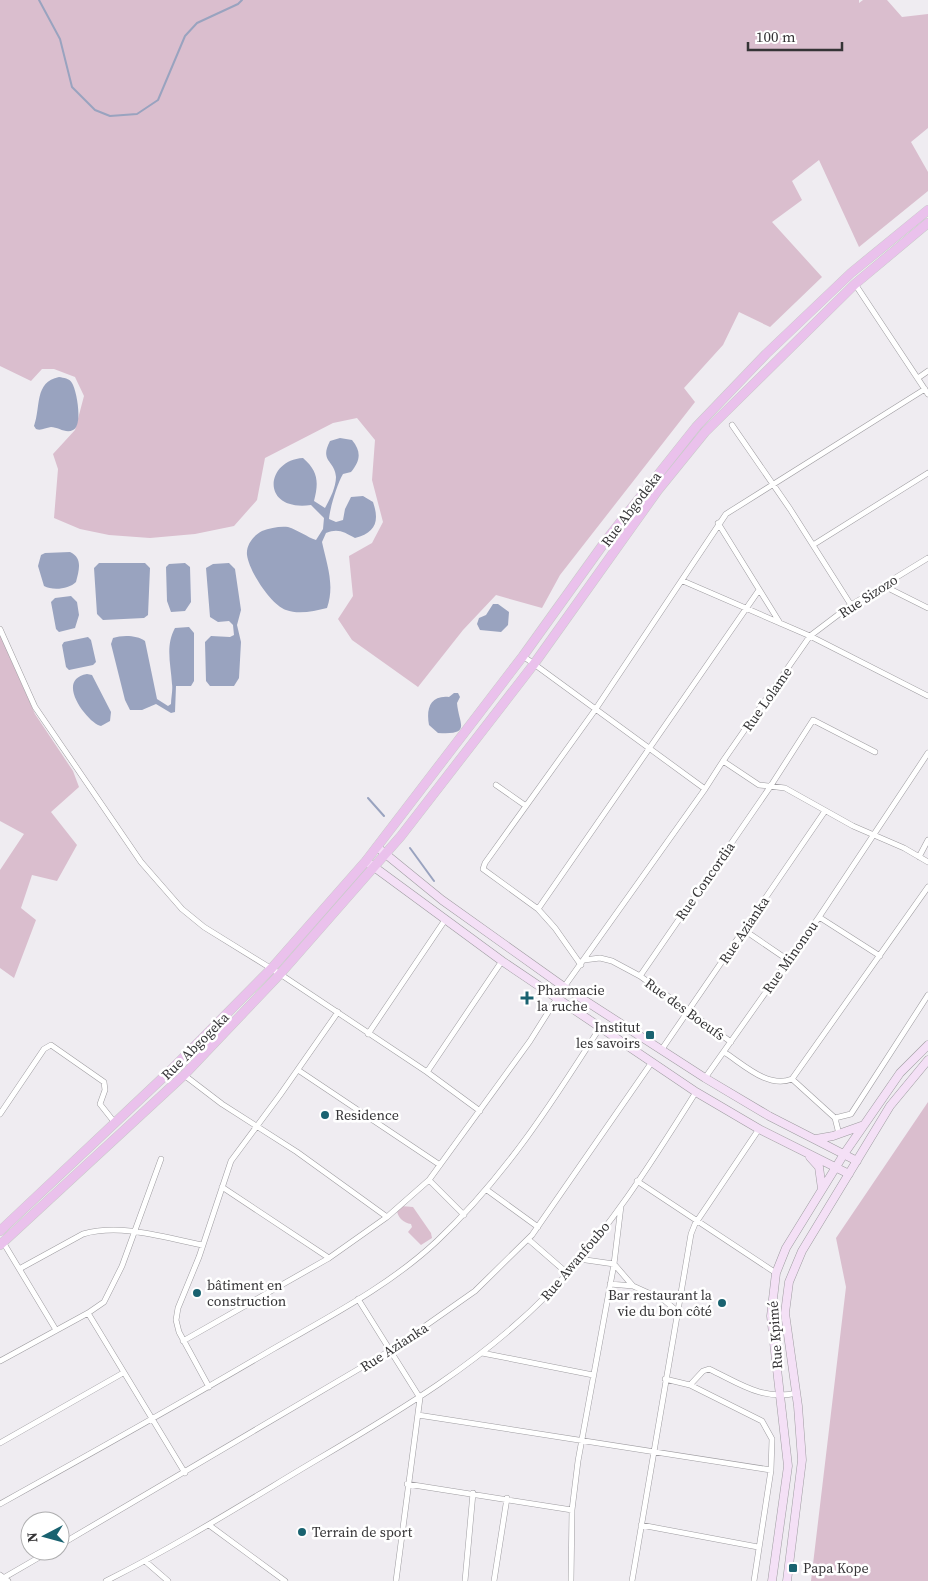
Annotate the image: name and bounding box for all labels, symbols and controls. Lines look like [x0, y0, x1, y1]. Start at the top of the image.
scale bar [748, 20, 842, 52]
text: 100 m [756, 26, 796, 47]
street label: Rue Abgodeka [596, 467, 666, 551]
street label: Rue Sizozo [835, 569, 902, 623]
street label: Rue Lolame [738, 663, 796, 735]
street label: Rue Concordia [670, 837, 740, 924]
street label: Rue Azianka [714, 892, 774, 968]
street label: Rue Minonou [758, 917, 822, 997]
street label: Rue des Boeufs [641, 973, 729, 1045]
place label: Pharmacie la ruche [537, 980, 605, 1016]
marker: Pharmacie la ruche [521, 992, 533, 1004]
street label: Rue Abgogeka [157, 1007, 234, 1084]
place label: Institut les savoirs [576, 1017, 640, 1053]
marker: Institut les savoirs [644, 1029, 656, 1041]
place label: Residence [335, 1105, 399, 1125]
marker: Residence [319, 1109, 331, 1121]
street label: Rue Awanfoubo [536, 1217, 614, 1305]
place label: bâtiment en construction [207, 1275, 287, 1311]
place label: Bar restaurant la vie du bon côté [608, 1285, 713, 1321]
marker: bâtiment en construction [191, 1287, 203, 1299]
marker: Bar restaurant la vie du bon côté [716, 1297, 728, 1309]
street label: Rue Kpimé [763, 1300, 787, 1370]
street label: Rue Azianka [356, 1317, 433, 1377]
north arrow [20, 1511, 70, 1561]
place label: Terrain de sport [312, 1522, 413, 1542]
marker: Terrain de sport [296, 1526, 308, 1538]
text: N [22, 1531, 43, 1543]
place label: Papa Kope [803, 1558, 869, 1578]
marker: Papa Kope [787, 1562, 799, 1574]

